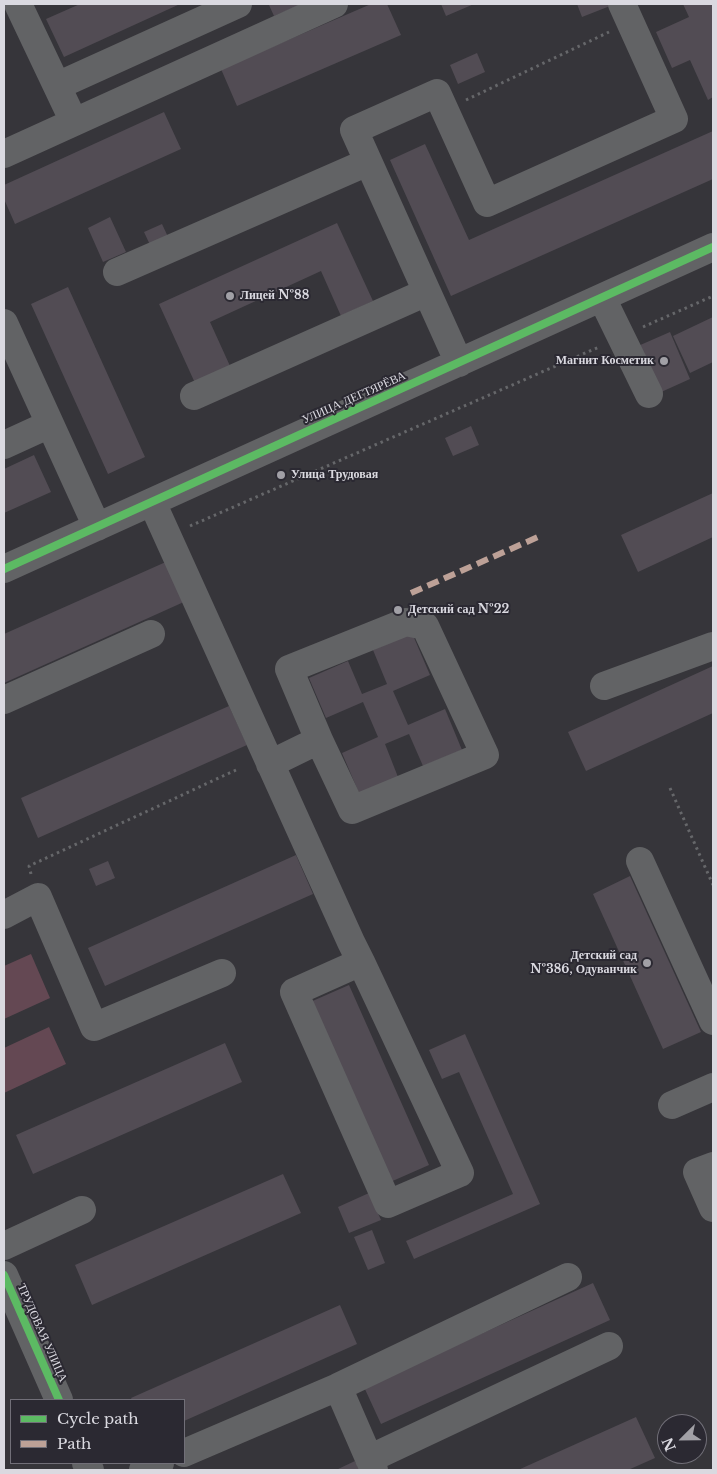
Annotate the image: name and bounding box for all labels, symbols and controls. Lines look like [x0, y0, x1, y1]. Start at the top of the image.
place label: Лицей №88 [240, 289, 309, 303]
marker: Лицей №88 [224, 290, 236, 302]
place label: Магнит Косметик [556, 354, 654, 368]
marker: Магнит Косметик [658, 355, 670, 367]
street label: УЛИЦА ДЕГТЯРЁВА [300, 369, 408, 427]
place label: Улица Трудовая [291, 468, 378, 482]
marker: Улица Трудовая [275, 469, 287, 481]
place label: Детский сад №22 [408, 603, 509, 617]
marker: Детский сад №22 [392, 604, 404, 616]
place label: Детский сад №386, Одуванчик [530, 949, 637, 977]
marker: Детский сад №386, Одуванчик [641, 957, 653, 969]
street label: ТРУДОВАЯ УЛИЦА [14, 1281, 70, 1385]
legend [10, 1399, 185, 1464]
text: Cycle path [57, 1409, 139, 1428]
north arrow [657, 1414, 707, 1464]
text: Path [57, 1434, 91, 1453]
text: N [658, 1435, 680, 1454]

